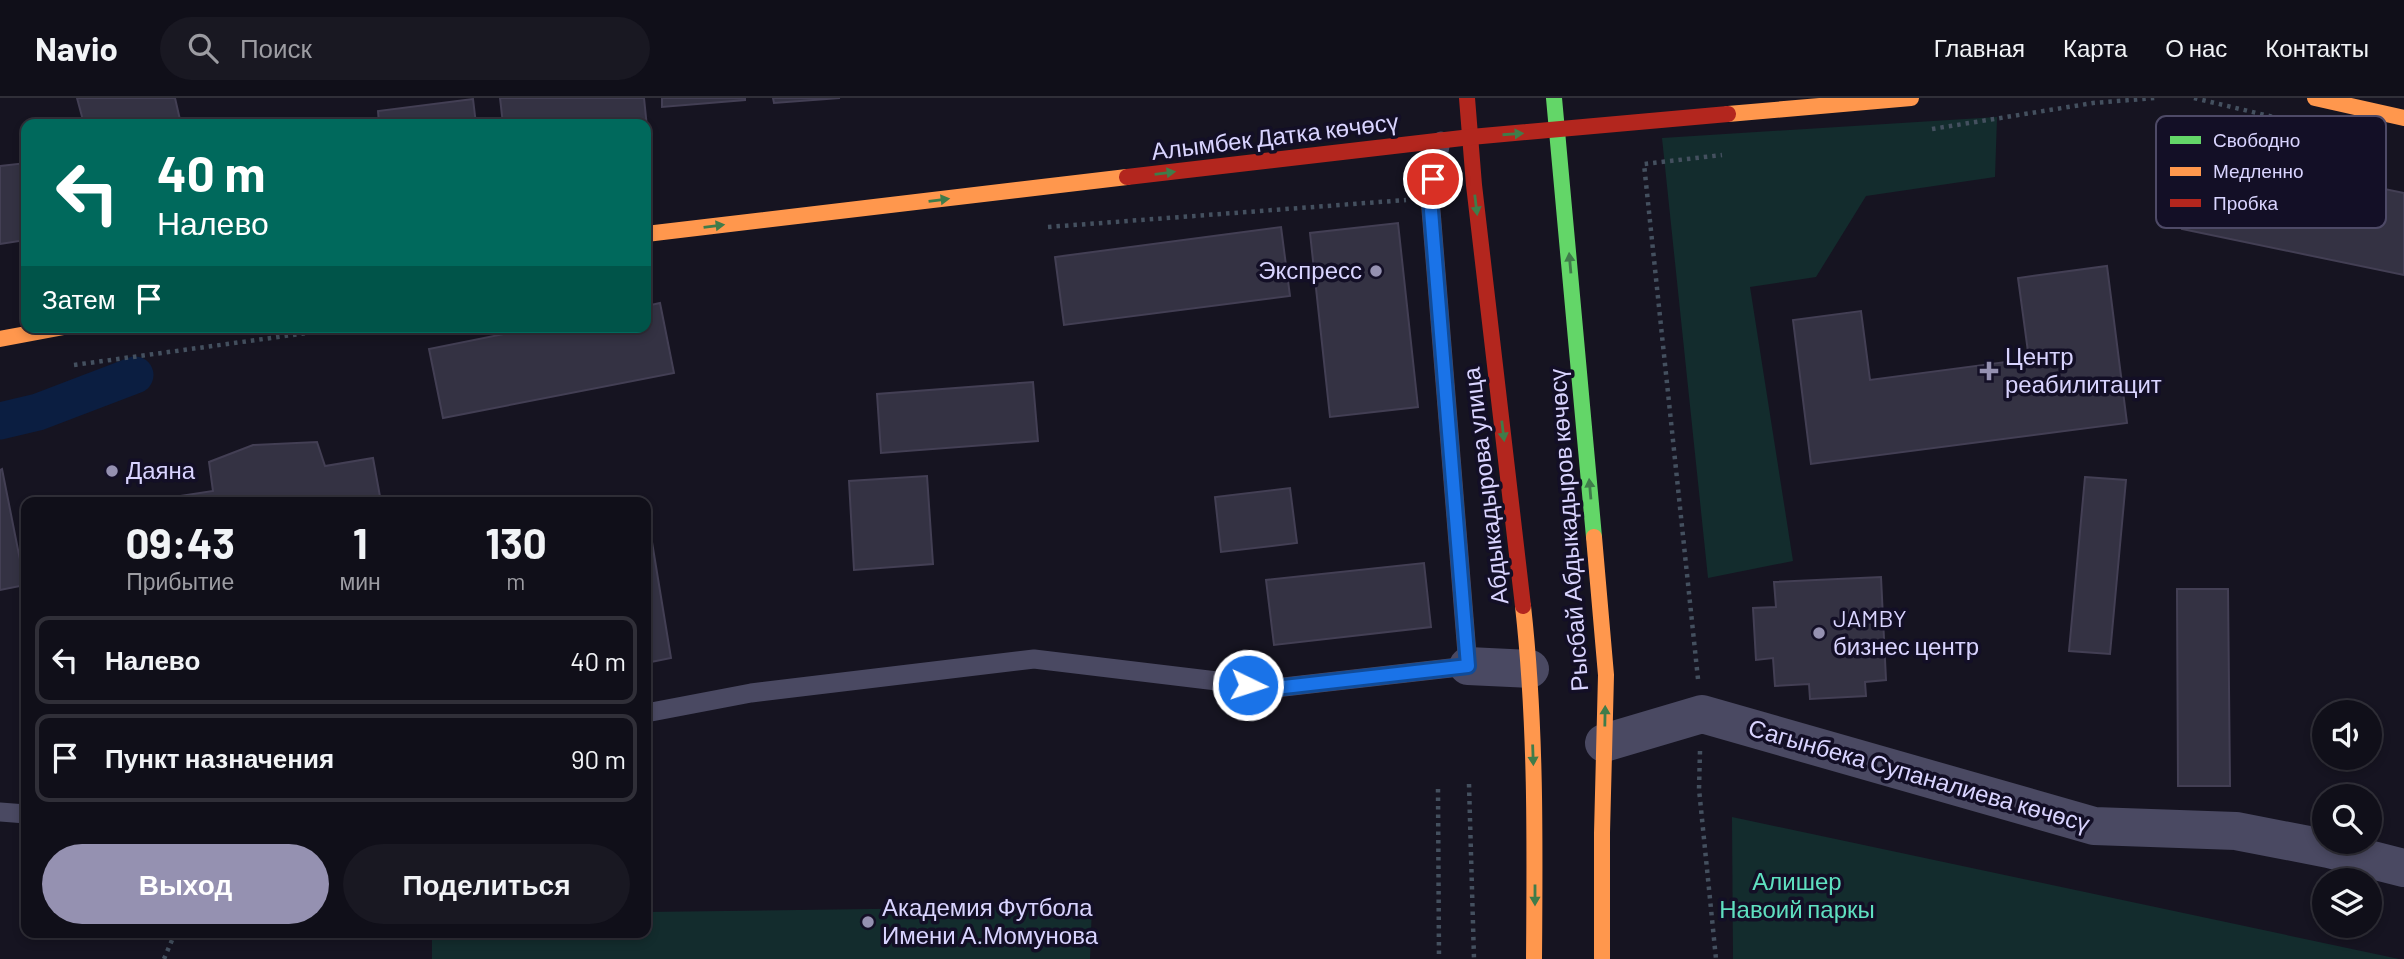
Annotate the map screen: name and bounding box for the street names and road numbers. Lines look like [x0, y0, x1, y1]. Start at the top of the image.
street label: Алымбек Датка көчөсү [1150, 106, 1400, 165]
street label: Абдыкадырова улица [1455, 365, 1513, 606]
street label: Рысбай Абдыкадыров көчөсү [1542, 368, 1593, 692]
street label: Сагынбека Супаналиева көчөсү [1745, 712, 2093, 837]

